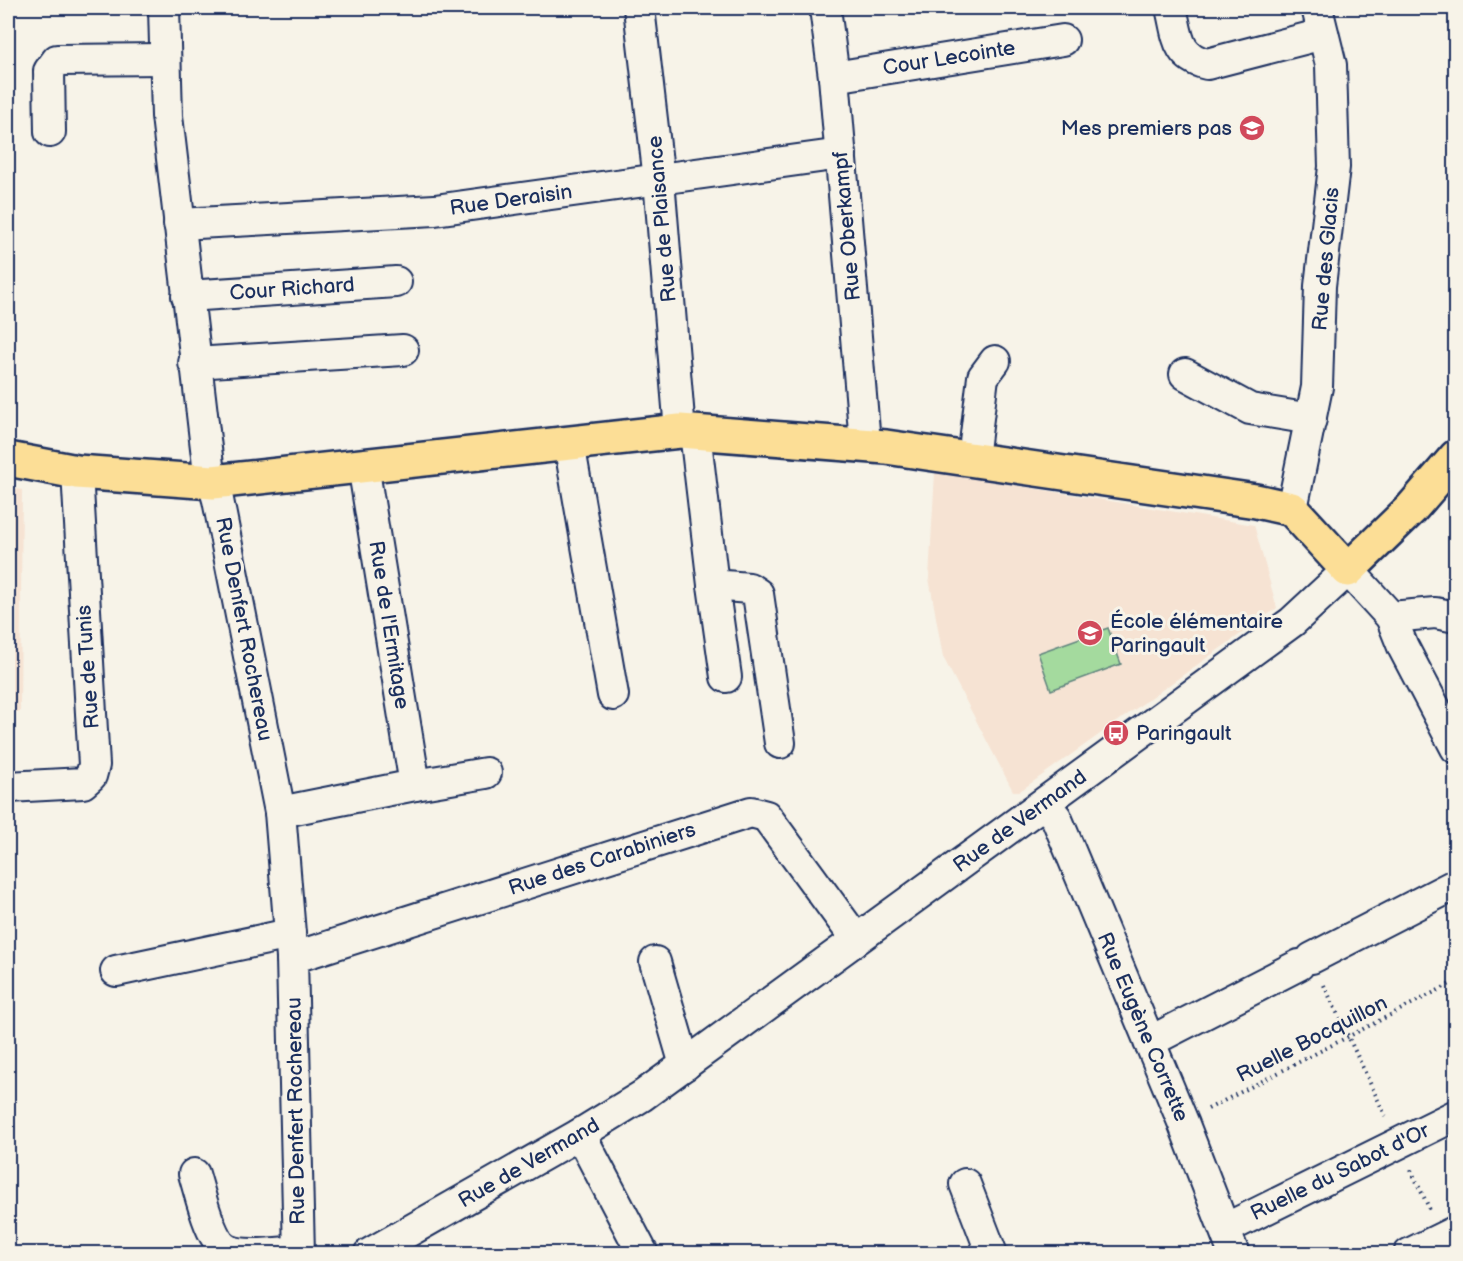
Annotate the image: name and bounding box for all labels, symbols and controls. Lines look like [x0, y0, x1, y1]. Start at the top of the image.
street label: Cour Lecointe [881, 35, 1017, 81]
school or university icon: Mes premiers pas [1237, 113, 1267, 143]
place label: Mes premiers pas [1061, 116, 1232, 141]
street label: Rue de Plaisance [642, 135, 682, 303]
street label: Rue Oberkampf [828, 150, 866, 302]
street label: Rue Deraisin [448, 179, 574, 221]
street label: Rue des Glacis [1307, 186, 1345, 332]
street label: Cour Richard [229, 272, 355, 306]
street label: Rue Denfert Rochereau [210, 515, 278, 743]
street label: Rue de l'Ermitage [363, 539, 415, 711]
street label: Rue de Tunis [71, 604, 105, 730]
place label: École élémentaire Paringault [1110, 609, 1283, 658]
school or university icon: École élémentaire Paringault [1075, 618, 1105, 648]
bus stop icon: Paringault [1101, 718, 1131, 748]
place label: Paringault [1136, 721, 1232, 746]
street label: Rue de Vermand [948, 764, 1092, 878]
street label: Rue des Carabiniers [505, 817, 699, 901]
street label: Rue Eugène Corrette [1092, 929, 1194, 1125]
street label: Ruelle Bocquillon [1232, 990, 1392, 1088]
street label: Rue Denfert Rochereau [282, 997, 310, 1225]
street label: Rue de Vermand [454, 1112, 604, 1214]
street label: Ruelle du Sabot d'Or [1246, 1118, 1434, 1226]

